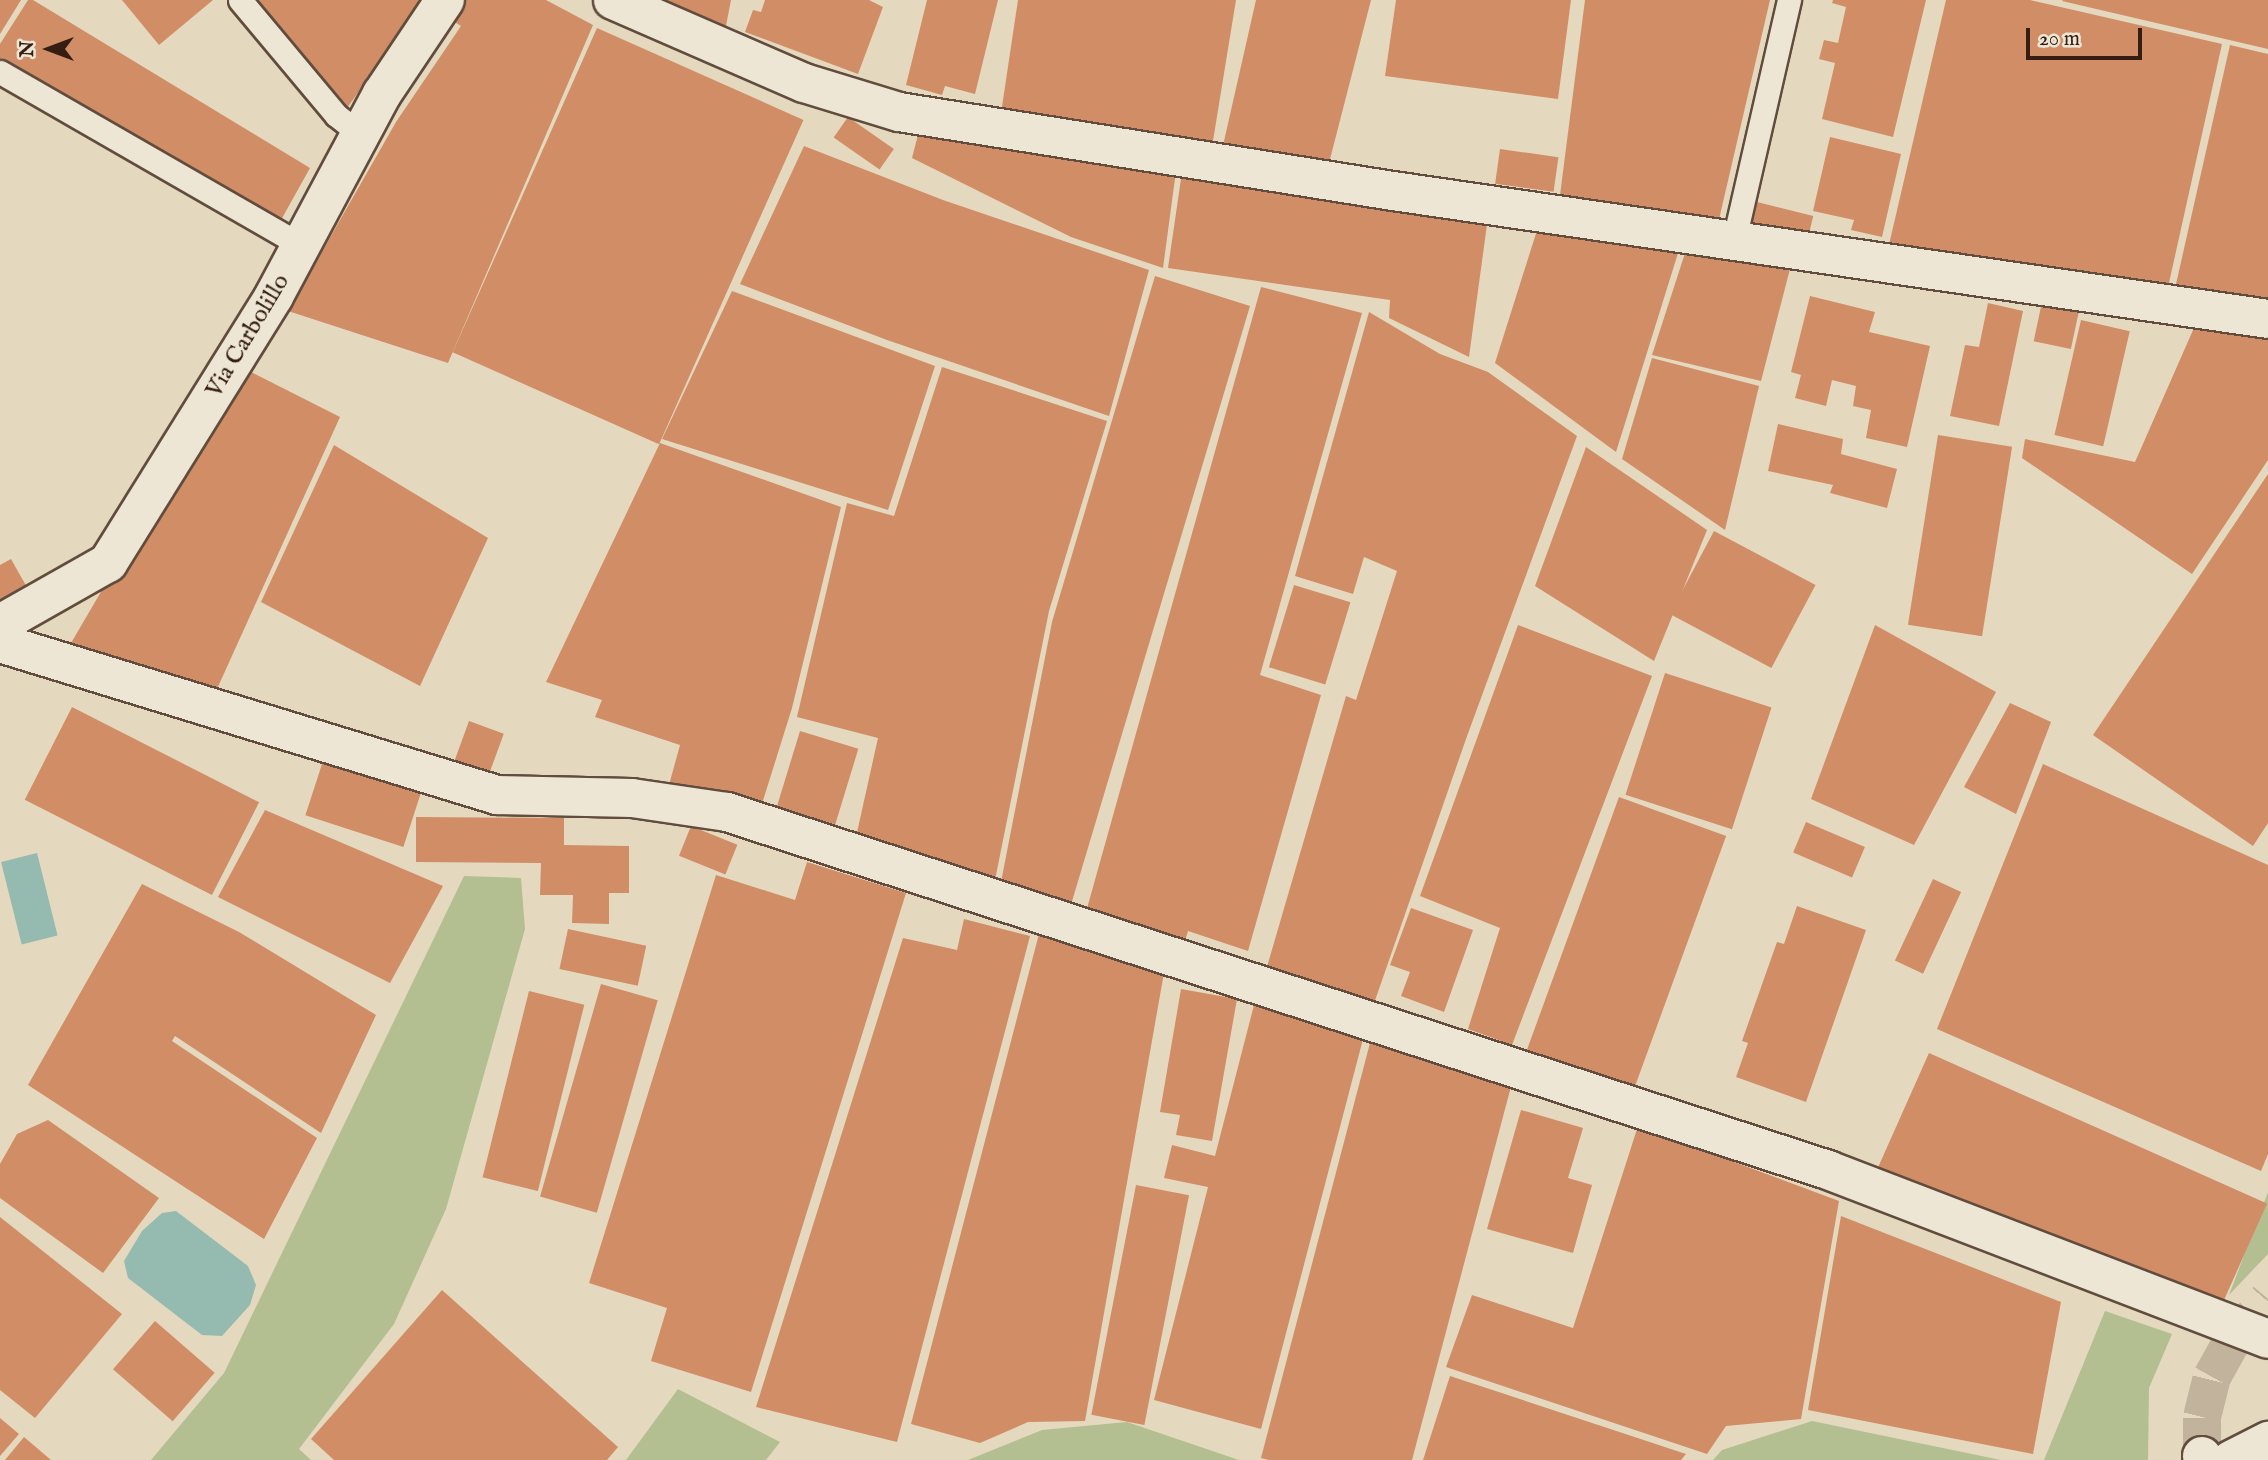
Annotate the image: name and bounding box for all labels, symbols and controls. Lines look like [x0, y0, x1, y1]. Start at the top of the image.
north arrow [14, 14, 84, 84]
scale bar [2030, 14, 2146, 58]
text: 20 m [2039, 26, 2080, 53]
text: N [16, 41, 40, 57]
street label: Via Carbolillo [200, 269, 296, 403]

